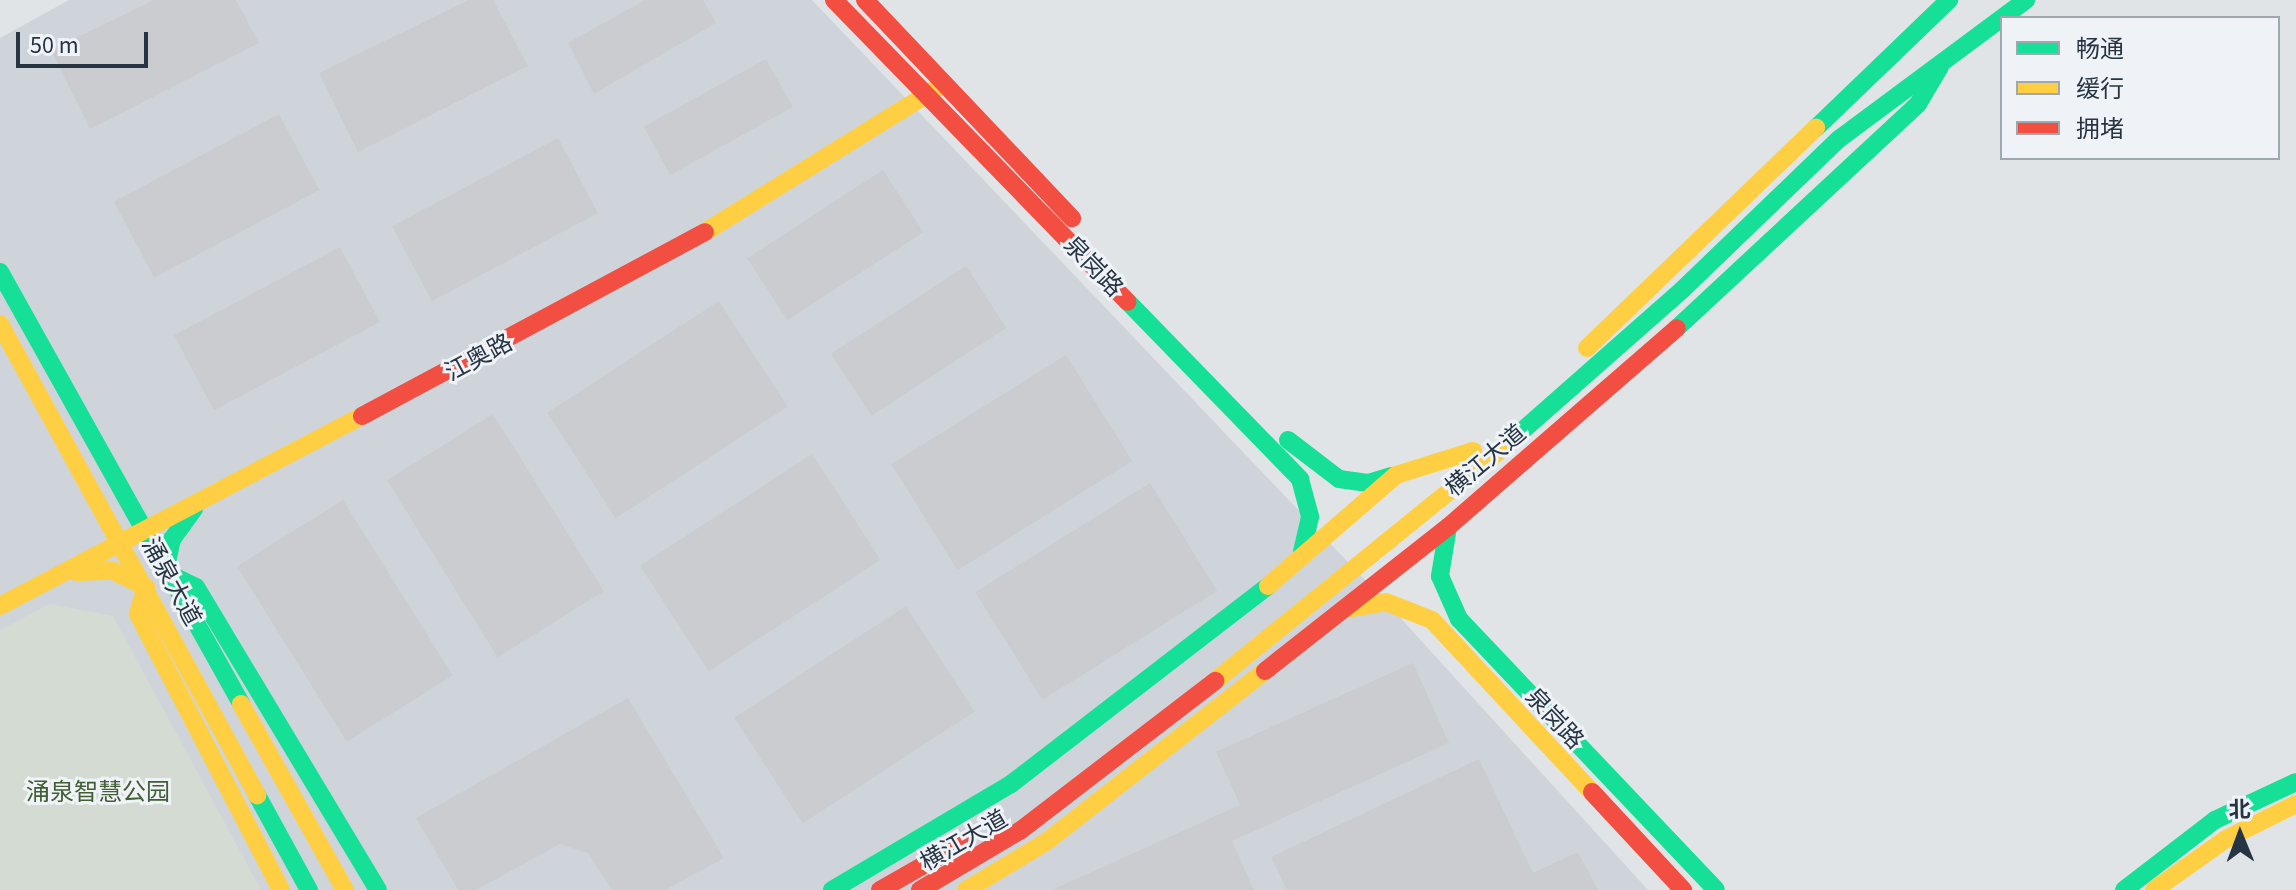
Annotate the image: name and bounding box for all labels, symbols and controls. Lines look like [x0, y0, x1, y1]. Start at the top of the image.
scale bar [20, 16, 152, 66]
legend [2000, 16, 2280, 160]
text: 50 m [30, 28, 79, 63]
text: 畅通 [2076, 32, 2124, 67]
text: 缓行 [2076, 72, 2124, 107]
text: 拥堵 [2076, 112, 2124, 147]
street label: 泉岗路 [1058, 231, 1128, 303]
street label: 江奥路 [440, 328, 518, 388]
street label: 横江大道 [1440, 419, 1532, 503]
street label: 涌泉大道 [135, 533, 207, 631]
street label: 泉岗路 [1519, 683, 1589, 755]
park label: 涌泉智慧公园 [26, 779, 170, 807]
north arrow [2200, 794, 2280, 874]
text: 北 [2228, 794, 2251, 826]
street label: 横江大道 [915, 805, 1013, 877]

